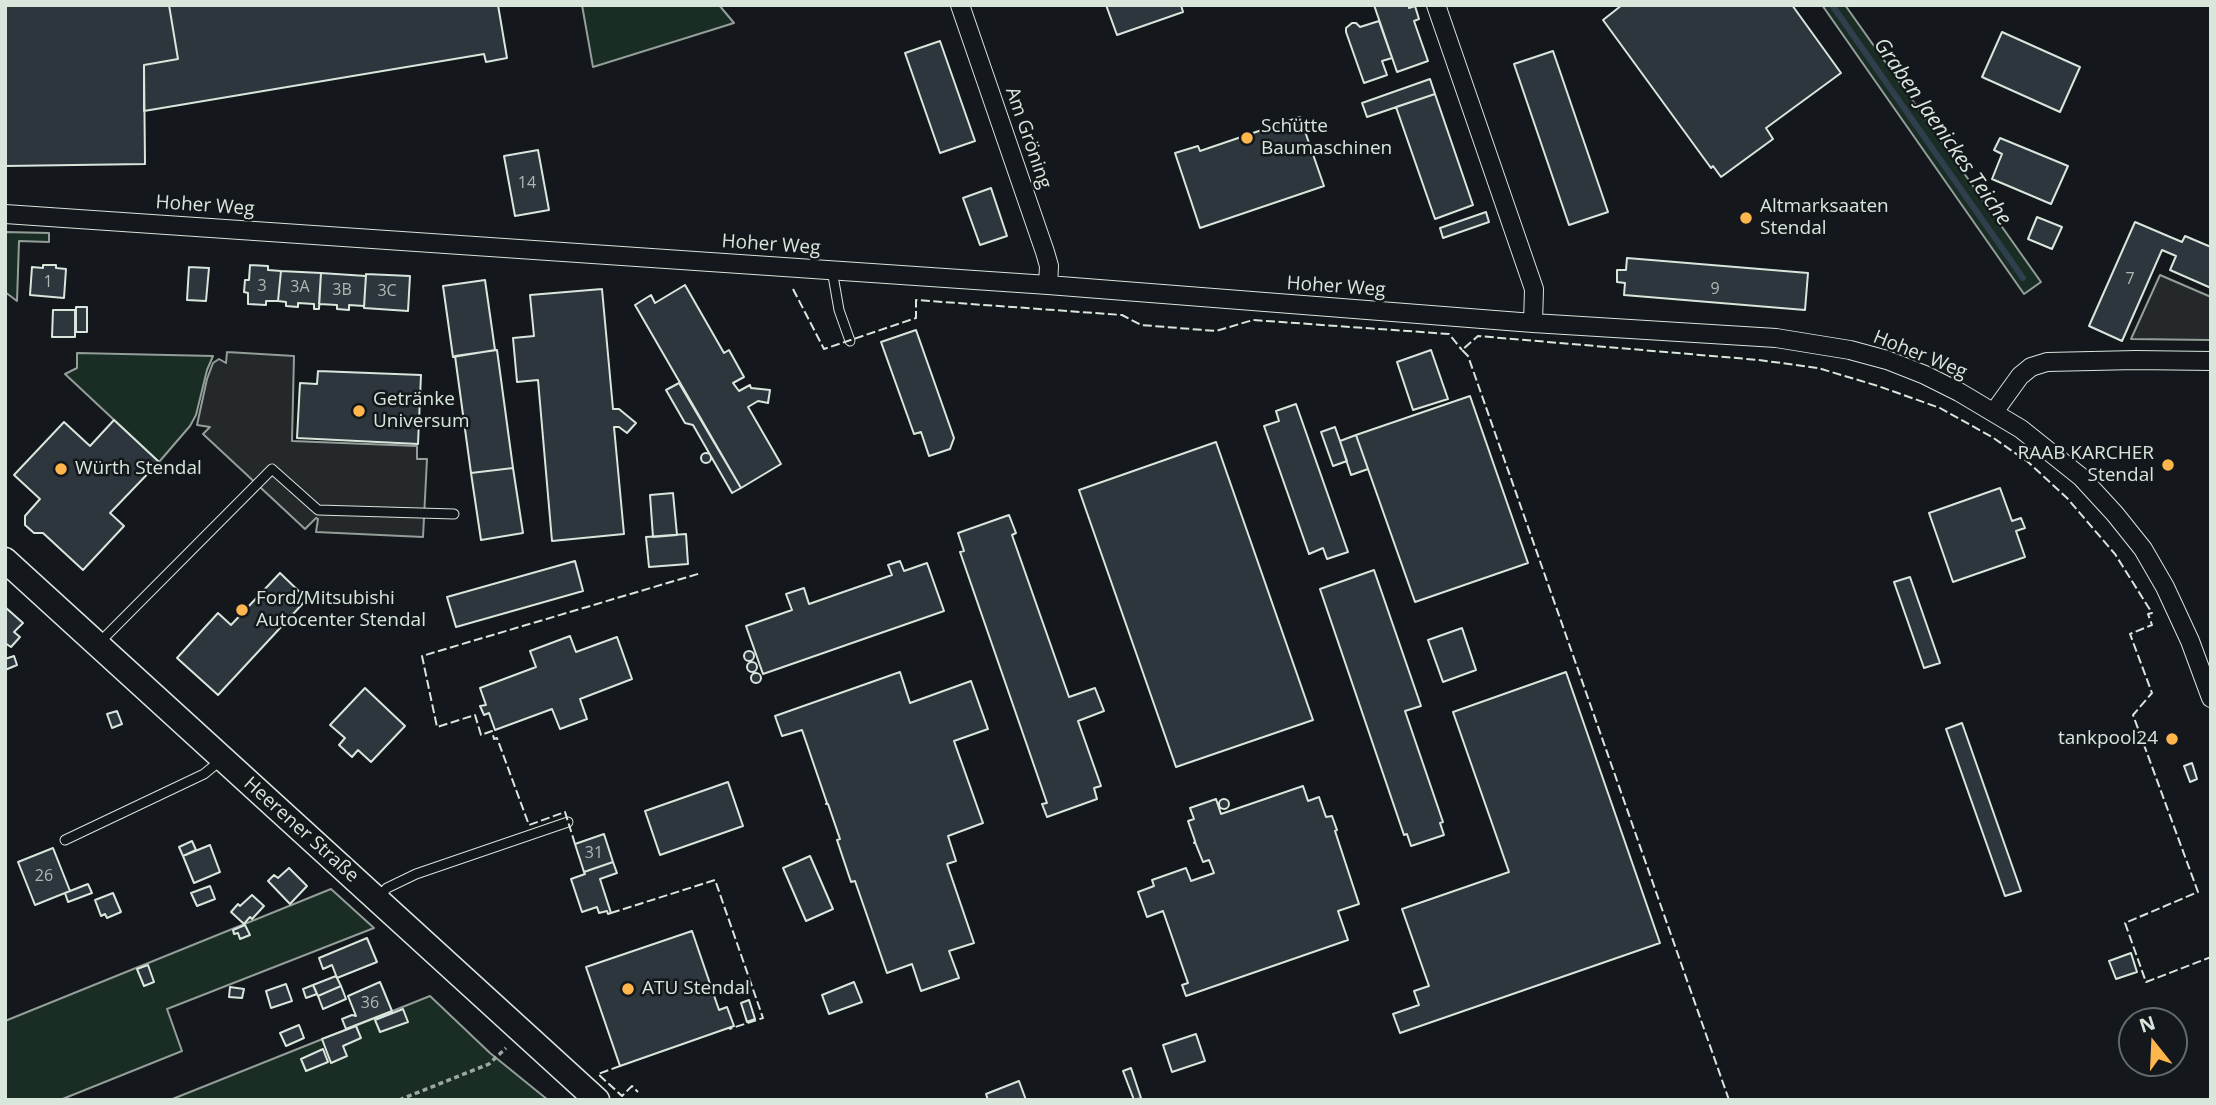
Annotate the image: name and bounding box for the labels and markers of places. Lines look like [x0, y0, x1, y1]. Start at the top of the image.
place label: Schütte Baumaschinen [1261, 116, 1392, 160]
marker: Schütte Baumaschinen [1239, 130, 1255, 146]
place label: Altmarksaaten Stendal [1760, 196, 1889, 240]
marker: Altmarksaaten Stendal [1738, 210, 1754, 226]
place label: Getränke Universum [373, 389, 470, 433]
marker: Getränke Universum [351, 403, 367, 419]
place label: RAAB KARCHER Stendal [2017, 443, 2154, 487]
marker: RAAB KARCHER Stendal [2160, 457, 2176, 473]
place label: Würth Stendal [75, 458, 202, 480]
marker: Würth Stendal [53, 461, 69, 477]
place label: Ford/Mitsubishi Autocenter Stendal [256, 588, 426, 632]
marker: Ford/Mitsubishi Autocenter Stendal [234, 602, 250, 618]
place label: tankpool24 [2058, 728, 2158, 750]
marker: tankpool24 [2164, 731, 2180, 747]
place label: ATU Stendal [642, 978, 750, 1000]
marker: ATU Stendal [620, 981, 636, 997]

